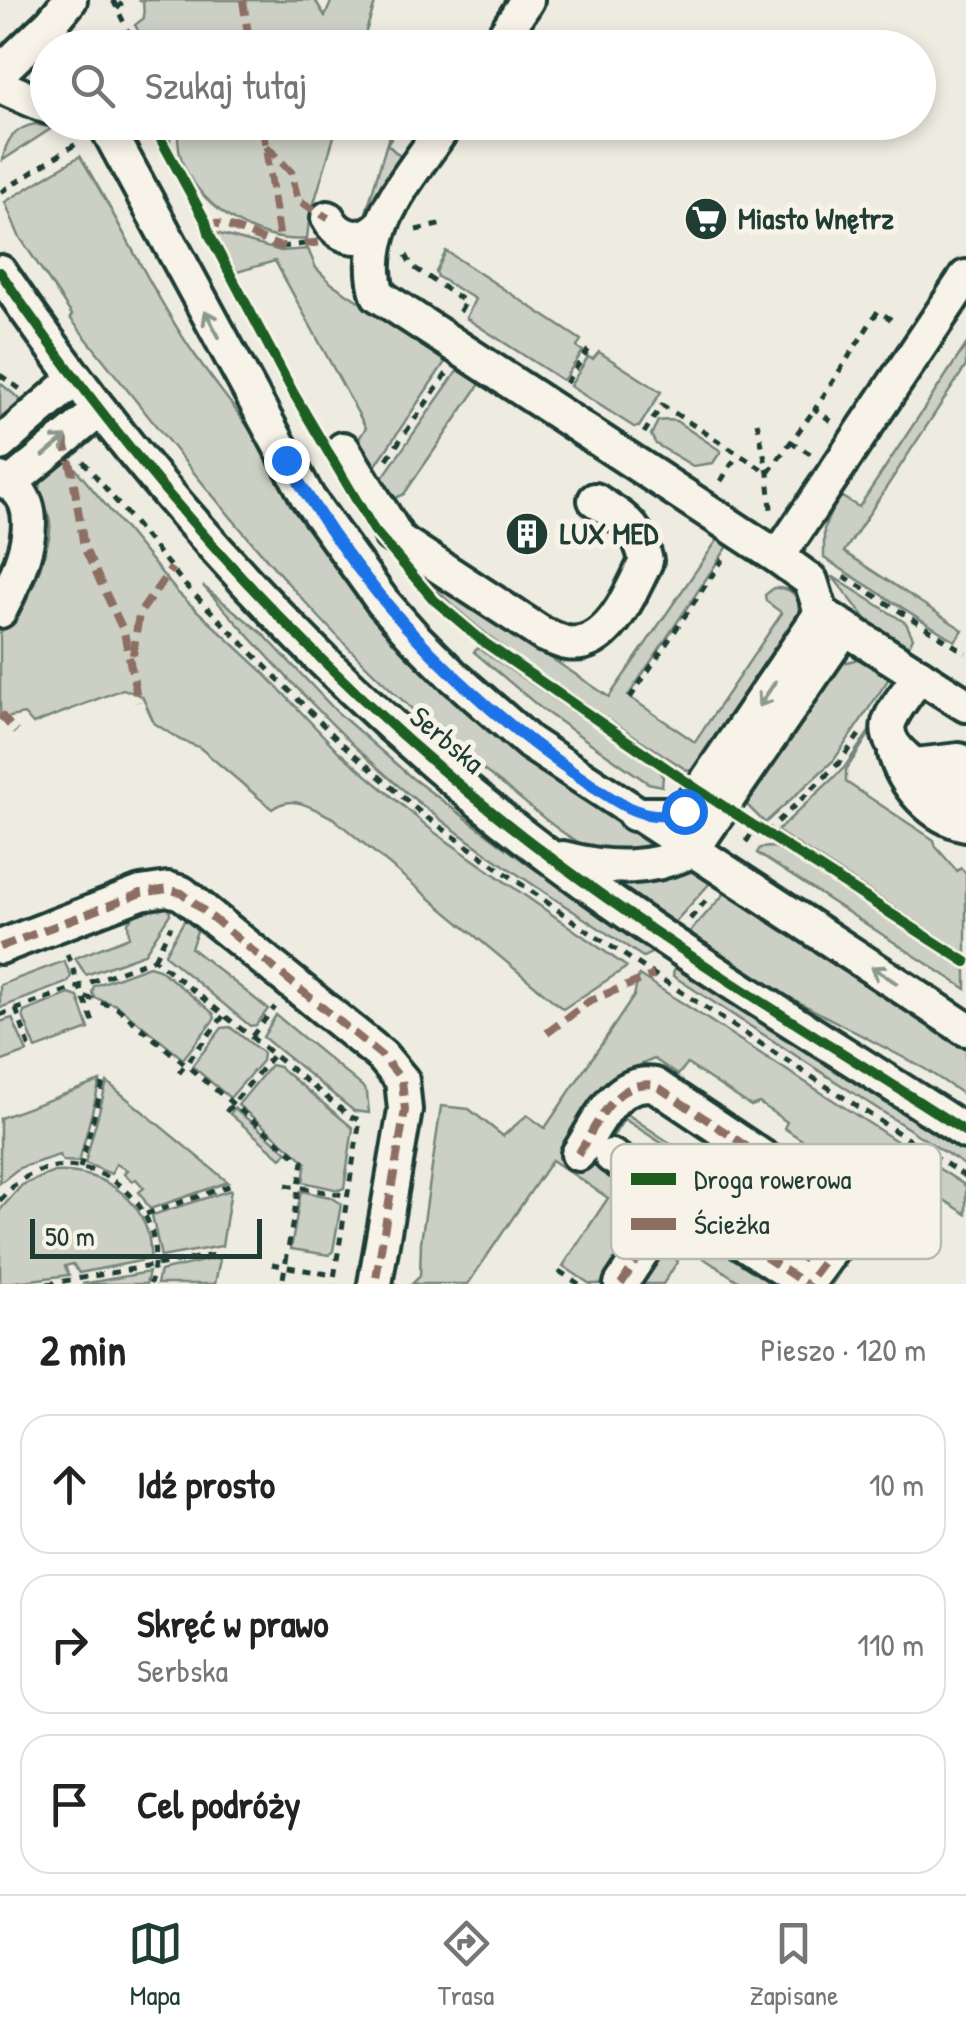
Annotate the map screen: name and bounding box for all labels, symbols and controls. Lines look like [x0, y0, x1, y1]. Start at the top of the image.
search box [30, 30, 936, 140]
icon: search [65, 58, 120, 113]
text: Szukaj tutaj [145, 59, 307, 111]
supermarket icon: Miasto Wnętrz [683, 196, 729, 242]
place label: Miasto Wnętrz [738, 198, 894, 238]
one-way arrow [202, 310, 222, 339]
one-way arrow [41, 435, 67, 457]
route end [264, 438, 310, 484]
building icon: LUX MED [504, 511, 550, 557]
place label: LUX MED [560, 513, 659, 553]
one-way arrow [756, 679, 777, 707]
street label: Serbska [402, 696, 493, 782]
route start [662, 789, 708, 835]
one-way arrow [871, 965, 899, 986]
legend [611, 1144, 941, 1259]
text: Droga rowerowa [694, 1160, 851, 1198]
text: Ścieżka [694, 1205, 770, 1243]
scale bar [30, 1214, 262, 1258]
text: 50 m [45, 1217, 95, 1255]
text: 2 min [40, 1321, 126, 1378]
text: Pieszo · 120 m [761, 1328, 926, 1371]
icon: ahead [42, 1457, 97, 1512]
text: Idź prosto [137, 1458, 275, 1510]
text: 10 m [869, 1463, 924, 1506]
text: Skręć w prawo [137, 1597, 328, 1649]
icon: right [42, 1617, 97, 1672]
text: 110 m [857, 1623, 924, 1666]
text: Serbska [137, 1649, 228, 1692]
icon: arrive [42, 1777, 97, 1832]
text: Cel podróży [137, 1778, 300, 1830]
tab: Mapa [128, 1916, 183, 2014]
tab: Trasa [438, 1916, 494, 2014]
tab: Zapisane [749, 1916, 838, 2014]

